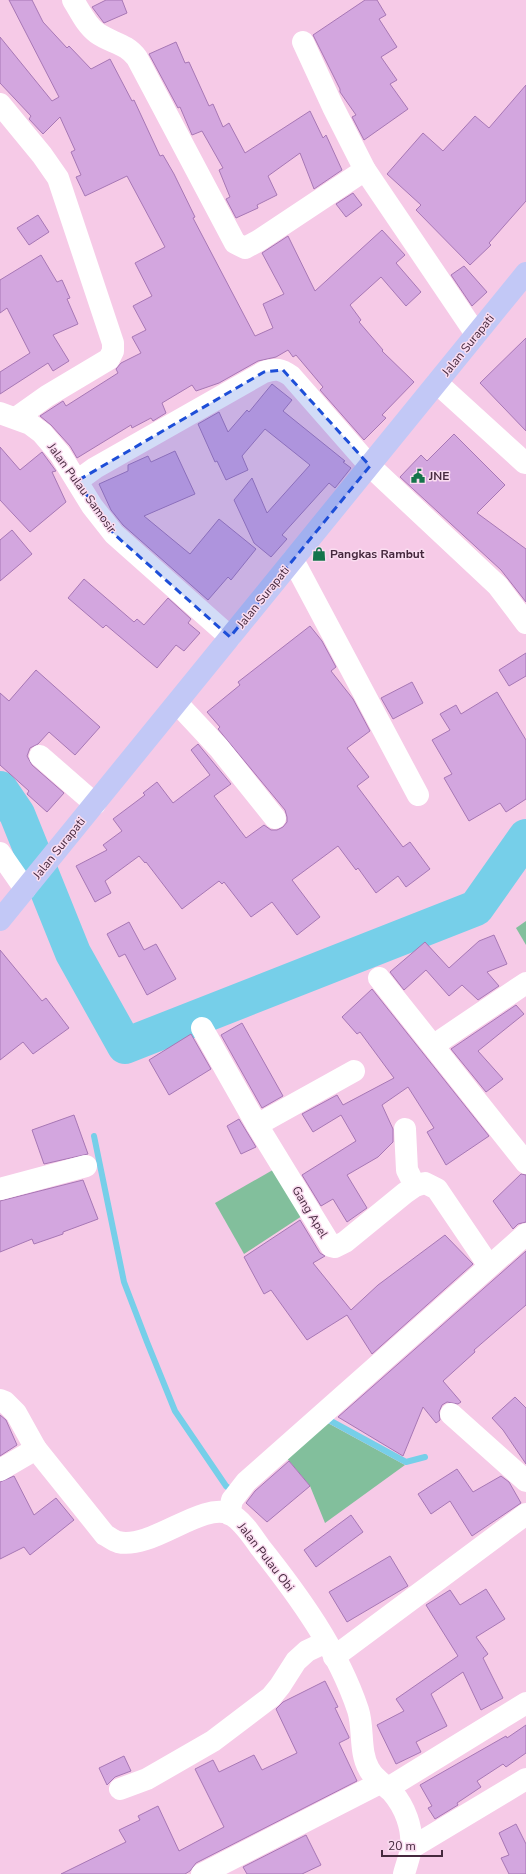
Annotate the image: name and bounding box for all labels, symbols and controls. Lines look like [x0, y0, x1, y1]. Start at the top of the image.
street label: Jalan Surapati [438, 311, 498, 380]
street label: Jalan Pulau Samosir [43, 439, 121, 537]
public building icon: JNE [410, 468, 426, 484]
place label: JNE [428, 468, 449, 484]
shop icon: Pangkas Rambut [311, 546, 327, 562]
place label: Pangkas Rambut [330, 546, 425, 562]
street label: Jalan Surapati [233, 563, 293, 632]
street label: Jalan Surapati [29, 814, 89, 883]
street label: Gang Apel [288, 1183, 332, 1241]
street label: Jalan Pulau Obi [234, 1519, 298, 1595]
scale bar [382, 1832, 442, 1858]
text: 20 m [388, 1838, 416, 1854]

